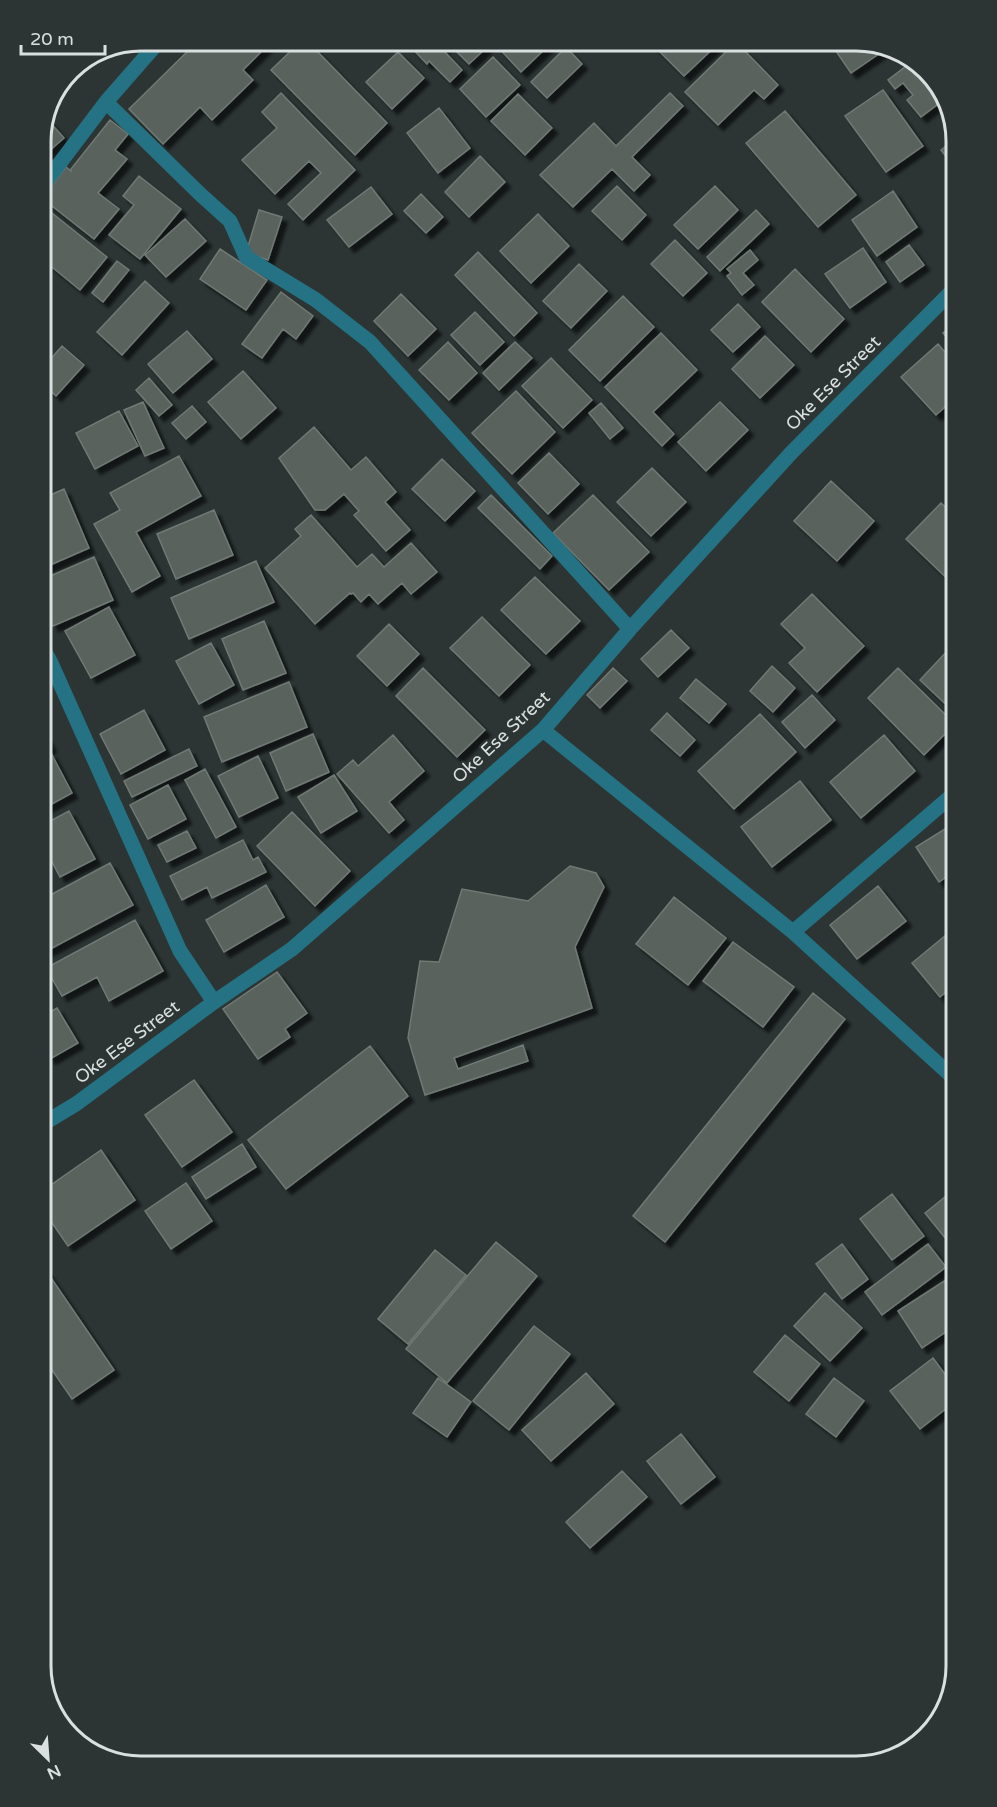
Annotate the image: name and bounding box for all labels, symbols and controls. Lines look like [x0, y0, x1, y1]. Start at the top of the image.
scale bar [21, 18, 105, 56]
text: 20 m [30, 28, 74, 50]
street label: Oke Ese Street [781, 331, 885, 435]
street label: Oke Ese Street [448, 686, 554, 788]
street label: Oke Ese Street [70, 995, 184, 1088]
north arrow [18, 1729, 78, 1789]
text: N [44, 1760, 64, 1783]

